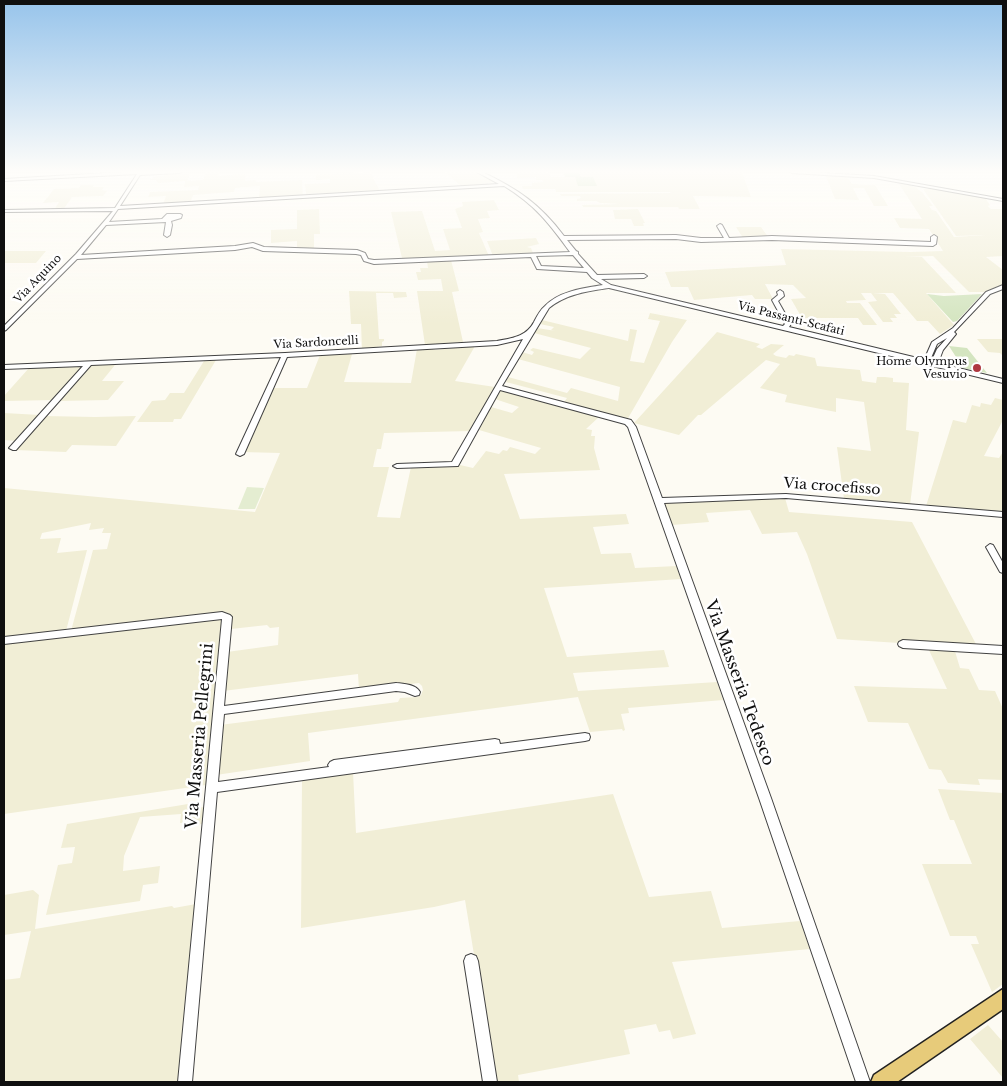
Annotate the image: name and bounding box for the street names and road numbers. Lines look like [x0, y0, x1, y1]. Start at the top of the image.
street label: Via Aquino [11, 252, 65, 306]
street label: Via Passanti-Scafati [736, 299, 846, 339]
street label: Via Sardoncelli [273, 334, 359, 352]
street label: Via crocefisso [783, 475, 881, 499]
street label: Via Masseria Tedesco [700, 598, 778, 768]
street label: Via Masseria Pellegrini [182, 642, 218, 830]

